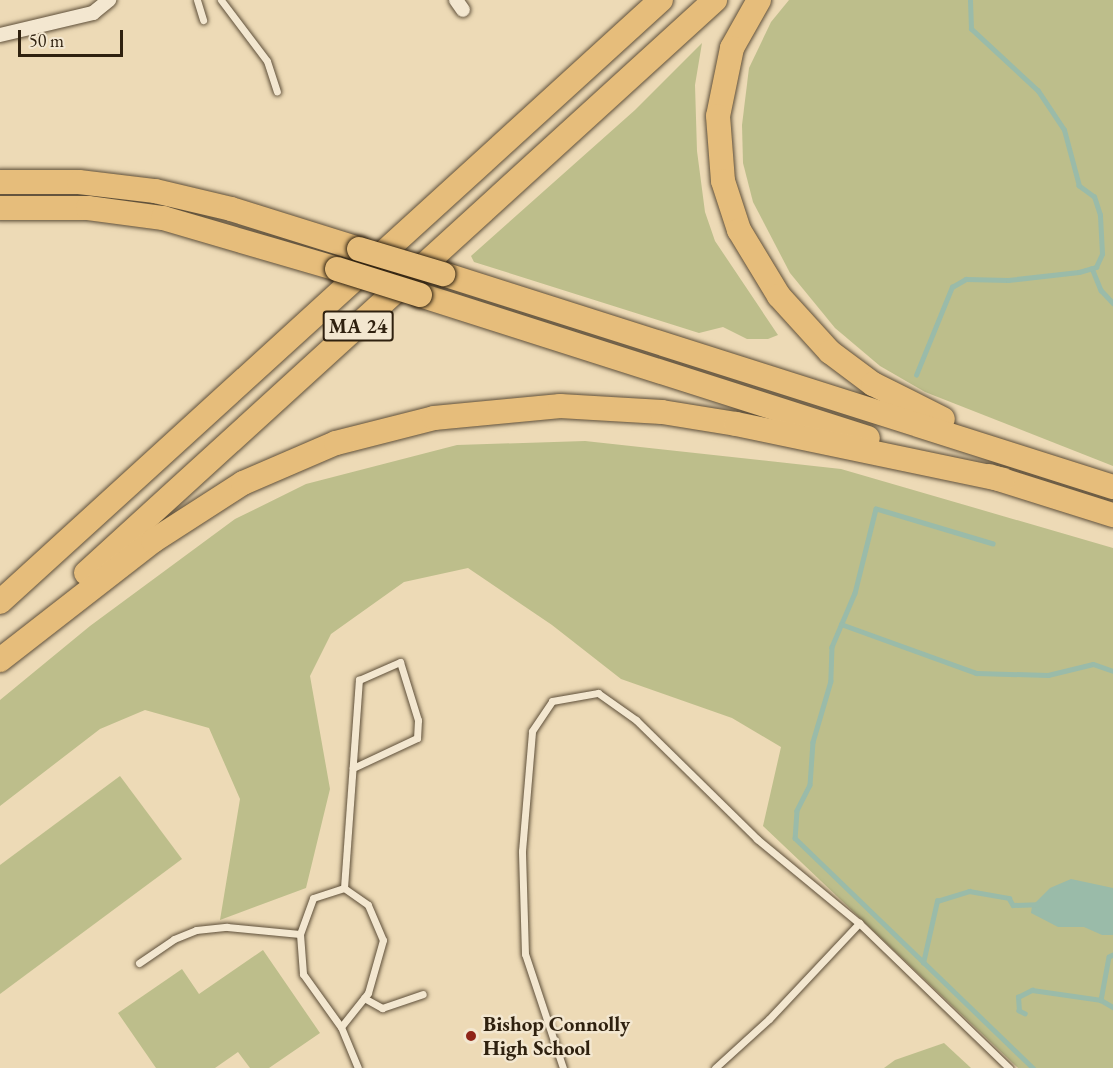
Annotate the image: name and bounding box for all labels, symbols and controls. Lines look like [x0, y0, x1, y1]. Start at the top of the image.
scale bar [21, 18, 126, 56]
text: 50 m [29, 29, 64, 52]
road number: MA 24 [322, 309, 394, 343]
place label: Bishop Connolly High School [483, 1011, 630, 1061]
marker: Bishop Connolly High School [464, 1029, 478, 1043]

